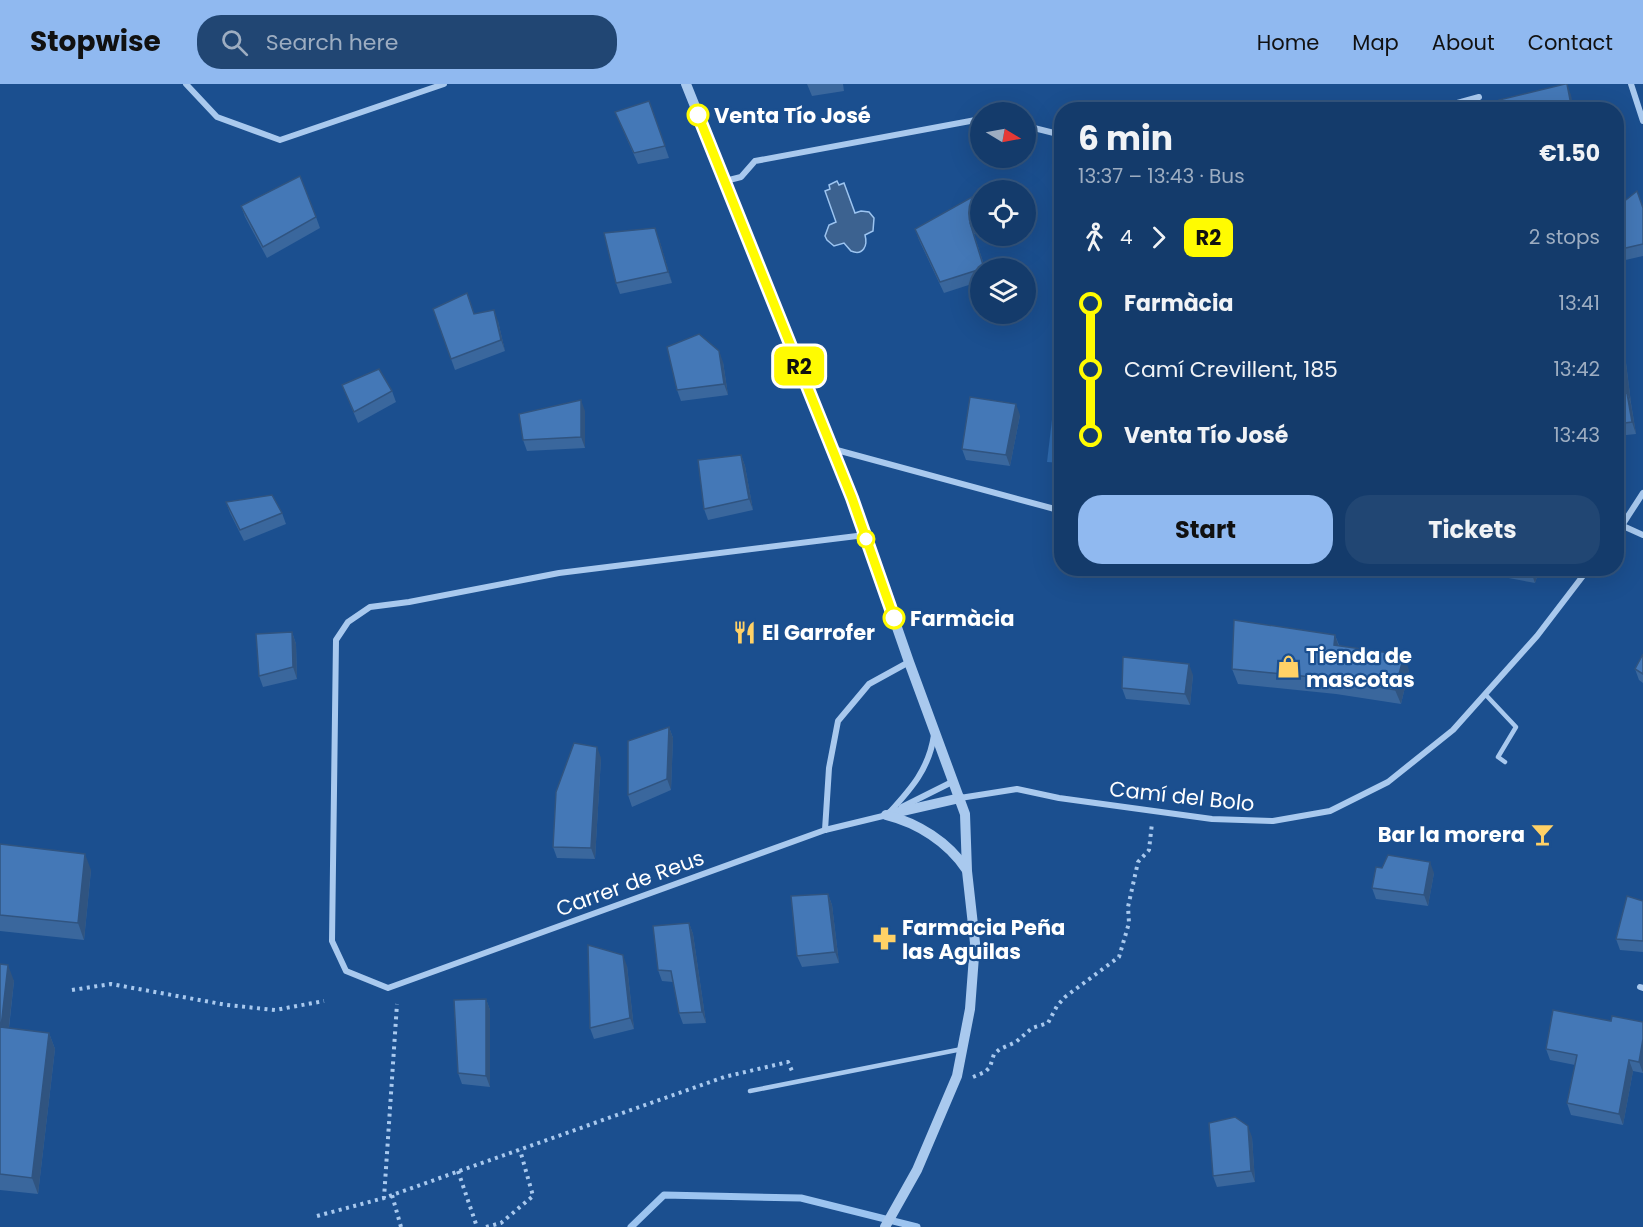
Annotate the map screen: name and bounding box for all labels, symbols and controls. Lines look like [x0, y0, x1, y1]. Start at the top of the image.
search box [197, 15, 617, 69]
text: Stopwise [30, 22, 161, 61]
icon: search [218, 26, 251, 59]
text: Search here [266, 27, 398, 58]
text: Home [1257, 28, 1319, 57]
text: Map [1352, 28, 1399, 57]
text: About [1432, 28, 1495, 57]
text: Contact [1528, 28, 1613, 57]
place label: Venta Tío José [714, 101, 871, 130]
north arrow [970, 102, 1036, 168]
map controls [970, 102, 1036, 324]
marker: Venta Tío José [687, 104, 709, 126]
text: 6 min [1078, 115, 1173, 162]
text: €1.50 [1539, 138, 1600, 169]
text: 13:37 – 13:43 · Bus [1078, 162, 1245, 190]
button: locate [970, 180, 1036, 246]
icon: walk [1078, 221, 1111, 254]
icon: forward [1142, 221, 1175, 254]
text: 4 [1120, 223, 1133, 251]
text: R2 [1196, 223, 1221, 252]
text: 2 stops [1529, 223, 1600, 251]
button: layers [970, 258, 1036, 324]
text: Farmàcia [1124, 288, 1233, 319]
text: 13:41 [1559, 289, 1600, 317]
line badge: R2 [772, 346, 826, 386]
text: R2 [786, 352, 812, 381]
text: Camí Crevillent, 185 [1124, 354, 1338, 385]
text: 13:42 [1553, 355, 1600, 383]
text: Venta Tío José [1124, 420, 1288, 451]
text: 13:43 [1553, 421, 1600, 449]
button: Start [1078, 495, 1333, 564]
button: Tickets [1345, 495, 1600, 564]
unlabelled marker [857, 530, 875, 548]
place label: Farmàcia [910, 604, 1014, 633]
marker: Farmàcia [883, 607, 905, 629]
place label: El Garrofer [762, 618, 875, 647]
restaurant icon: El Garrofer [731, 619, 757, 645]
place label: Tienda de mascotas [1306, 641, 1415, 694]
shop icon: Tienda de mascotas [1275, 654, 1301, 680]
street label: Camí del Bolo [1108, 774, 1256, 818]
place label: Bar la morera [1378, 820, 1525, 849]
bar icon: Bar la morera [1530, 821, 1556, 847]
street label: Carrer de Reus [552, 843, 708, 923]
place label: Farmacia Peña las Aguilas [902, 913, 1065, 966]
pharmacy icon: Farmacia Peña las Aguilas [871, 926, 897, 952]

